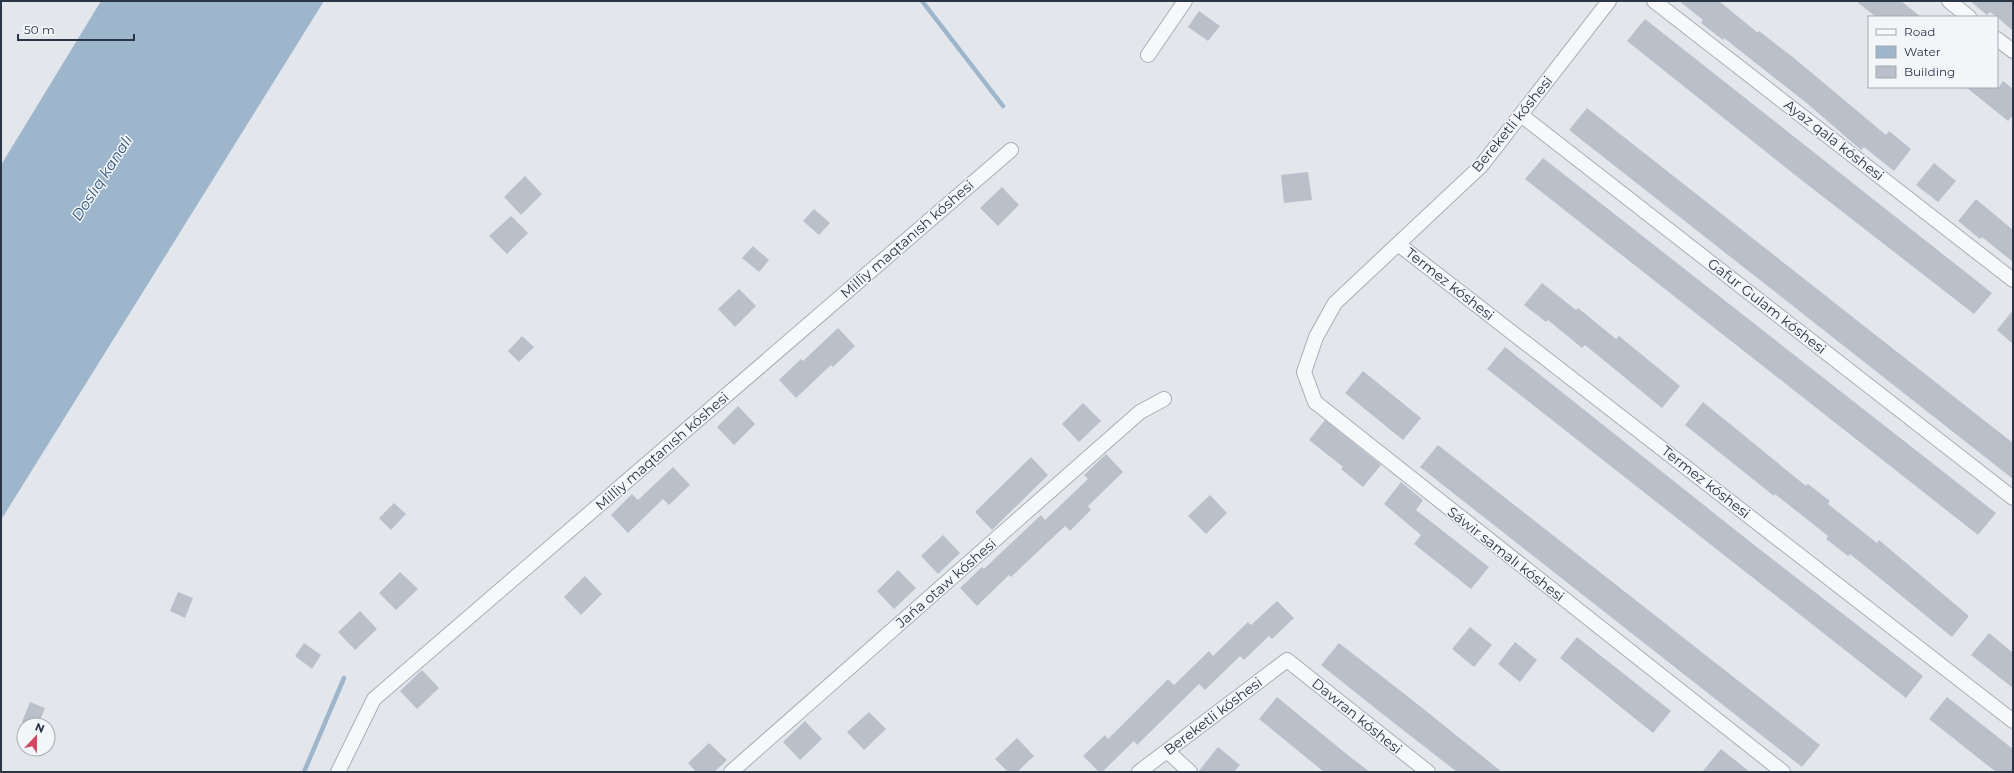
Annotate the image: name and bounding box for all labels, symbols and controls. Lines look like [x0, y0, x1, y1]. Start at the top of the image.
scale bar [18, 16, 134, 42]
legend [1868, 16, 1998, 88]
text: 50 m [24, 22, 55, 37]
text: Road [1904, 24, 1935, 39]
text: Water [1904, 44, 1941, 59]
text: Building [1904, 64, 1955, 79]
street label: Bereketli kóshesi [1468, 72, 1556, 176]
street label: Ayaz qala kóshesi [1780, 95, 1888, 185]
water label: Doslıq kanalı [67, 131, 136, 224]
street label: Milliy maqtanısh kóshesi [836, 176, 978, 302]
street label: Termez kóshesi [1402, 244, 1498, 324]
street label: Gafur Gulam kóshesi [1704, 254, 1830, 358]
street label: Milliy maqtanısh kóshesi [591, 388, 733, 514]
street label: Termez kóshesi [1658, 442, 1754, 522]
street label: Sáwir samalı kóshesi [1444, 503, 1568, 605]
street label: Jańa otaw kóshesi [891, 534, 1000, 632]
street label: Bereketli kóshesi [1160, 673, 1266, 759]
street label: Dawran kóshesi [1308, 674, 1406, 758]
north arrow [16, 717, 56, 757]
text: N [33, 720, 46, 736]

